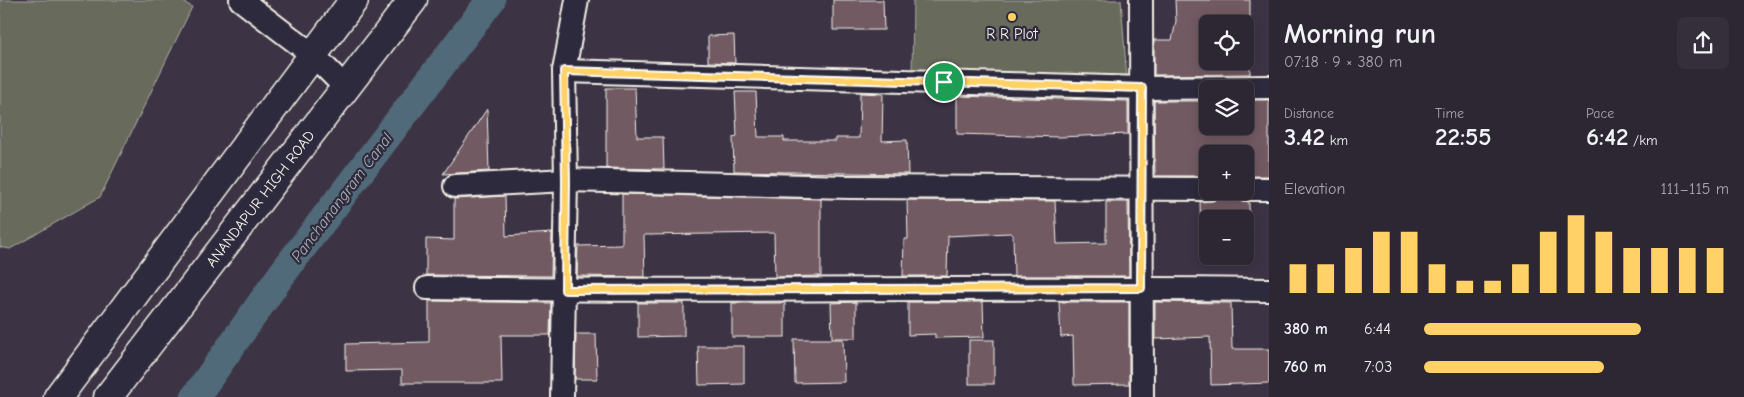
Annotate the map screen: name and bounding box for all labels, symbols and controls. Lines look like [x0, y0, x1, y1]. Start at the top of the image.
marker: R R Plot [1006, 11, 1018, 23]
map controls [1199, 15, 1254, 265]
button: locate [1199, 15, 1254, 70]
button: share [1677, 17, 1729, 69]
text: Morning run [1284, 18, 1436, 50]
place label: R R Plot [986, 25, 1039, 43]
text: 07:18 · 9 × 380 m [1284, 53, 1402, 71]
pin [923, 61, 965, 103]
icon: arrive [930, 68, 958, 96]
button: layers [1199, 80, 1254, 135]
text: Distance [1284, 105, 1334, 122]
text: Time [1435, 105, 1464, 122]
text: Pace [1586, 105, 1614, 122]
text: 3.42 [1284, 122, 1325, 151]
text: 22:55 [1435, 122, 1492, 151]
text: 6:42 [1586, 122, 1628, 151]
street label: ANANDAPUR HIGH ROAD [202, 127, 319, 271]
water label: Panchanangram Canal [288, 129, 396, 265]
text: km [1325, 132, 1348, 149]
text: /km [1628, 132, 1658, 149]
button: + [1199, 145, 1254, 200]
text: Elevation [1284, 180, 1345, 198]
text: 111–115 m [1660, 180, 1729, 198]
button: − [1199, 210, 1254, 265]
text: 380 m [1284, 320, 1328, 338]
text: 6:44 [1364, 320, 1391, 338]
text: 760 m [1284, 358, 1326, 376]
text: 7:03 [1364, 358, 1392, 376]

